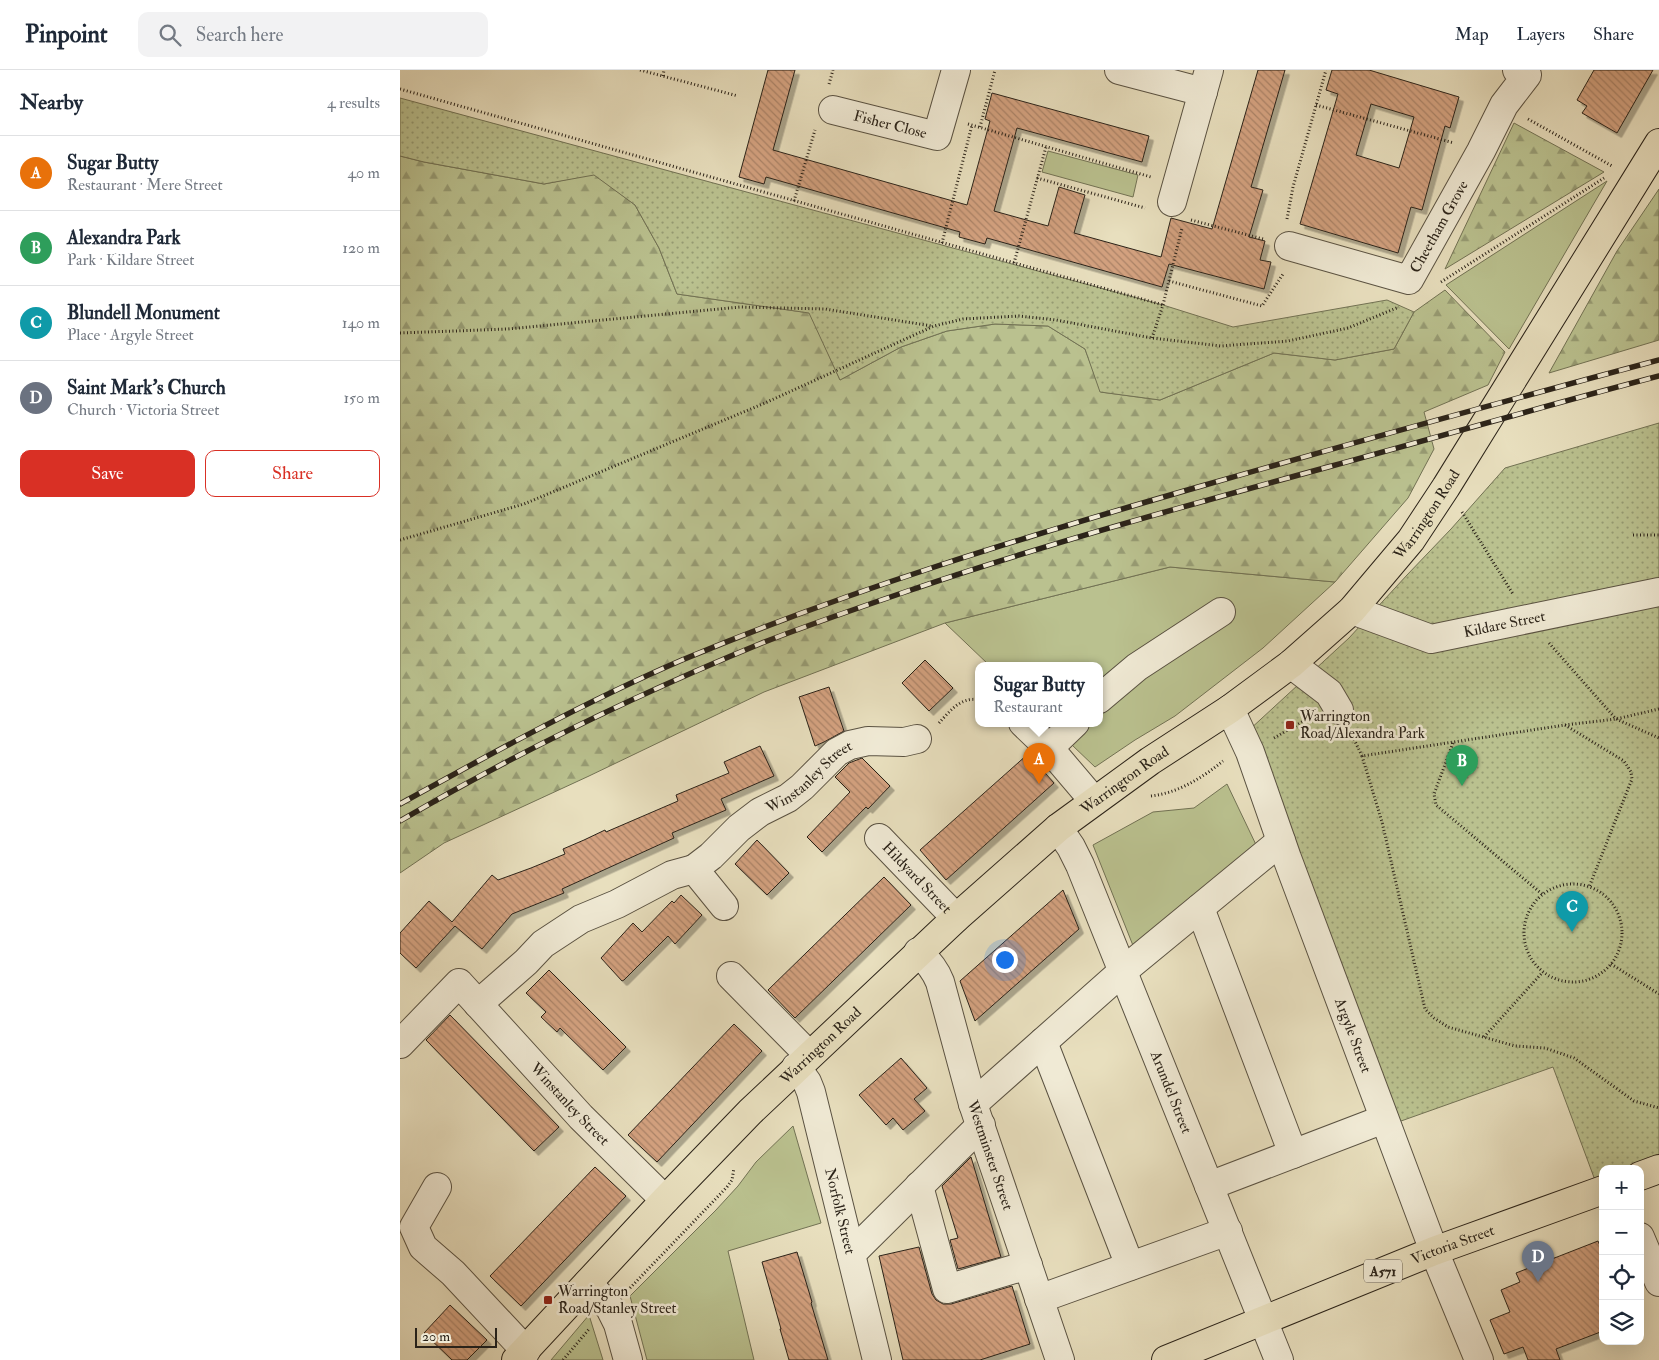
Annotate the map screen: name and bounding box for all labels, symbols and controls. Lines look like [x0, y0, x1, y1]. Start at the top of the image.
search box [138, 12, 488, 57]
text: Pinpoint [25, 19, 108, 50]
icon: search [156, 21, 184, 49]
text: Search here [196, 23, 283, 47]
text: Map [1455, 23, 1489, 46]
text: Layers [1517, 23, 1565, 46]
text: Share [1593, 23, 1634, 46]
text: Nearby [20, 89, 83, 116]
text: 4 results [327, 93, 380, 113]
street label: Fisher Close [852, 106, 929, 143]
text: Sugar Butty [67, 151, 158, 175]
text: A [31, 163, 41, 183]
text: 40 m [347, 163, 380, 183]
text: Restaurant · Mere Street [67, 175, 223, 195]
street label: Cheetham Grove [1405, 177, 1472, 276]
text: Alexandra Park [67, 226, 181, 250]
text: B [31, 238, 41, 258]
text: 120 m [342, 238, 380, 258]
text: Park · Kildare Street [67, 250, 194, 270]
text: Blundell Monument [67, 301, 220, 325]
text: C [30, 313, 42, 333]
text: 140 m [342, 313, 380, 333]
text: Place · Argyle Street [67, 325, 194, 345]
text: Saint Mark's Church [67, 376, 226, 400]
text: D [29, 388, 43, 408]
text: 150 m [343, 388, 380, 408]
text: Church · Victoria Street [67, 400, 219, 420]
button: Save [20, 450, 195, 497]
button: Share [205, 450, 380, 497]
street label: Warrington Road [1389, 465, 1464, 564]
street label: Kildare Street [1462, 606, 1547, 642]
popup [975, 662, 1103, 727]
text: Sugar Butty [993, 673, 1085, 697]
text: Restaurant [993, 697, 1063, 717]
place label: Warrington Road/Alexandra Park [1299, 707, 1425, 743]
marker: Warrington Road/Alexandra Park [1284, 719, 1296, 731]
street label: Winstanley Street [762, 736, 856, 818]
street label: Warrington Road [1076, 741, 1173, 819]
pin: A [1023, 743, 1055, 784]
pin: B [1446, 745, 1478, 786]
street label: Hildyard Street [878, 838, 956, 918]
pin: C [1556, 891, 1588, 932]
your location [992, 947, 1018, 973]
street label: Argyle Street [1330, 994, 1376, 1076]
street label: Warrington Road [775, 1002, 866, 1089]
street label: Arundel Street [1146, 1047, 1197, 1136]
street label: Winstanley Street [526, 1058, 614, 1149]
street label: Westminster Street [963, 1097, 1018, 1213]
map controls [1599, 1165, 1644, 1345]
button: + [1599, 1165, 1644, 1210]
street label: Norfolk Street [821, 1166, 860, 1256]
button: − [1599, 1210, 1644, 1255]
street label: Victoria Street [1408, 1220, 1497, 1269]
pin: D [1522, 1241, 1554, 1282]
button: locate [1599, 1255, 1644, 1300]
road number: A571 [1364, 1260, 1402, 1282]
place label: Warrington Road/Stanley Street [557, 1282, 676, 1318]
marker: Warrington Road/Stanley Street [542, 1294, 554, 1306]
button: layers [1599, 1300, 1644, 1345]
scale bar [415, 1325, 498, 1348]
text: 20 m [422, 1328, 450, 1345]

